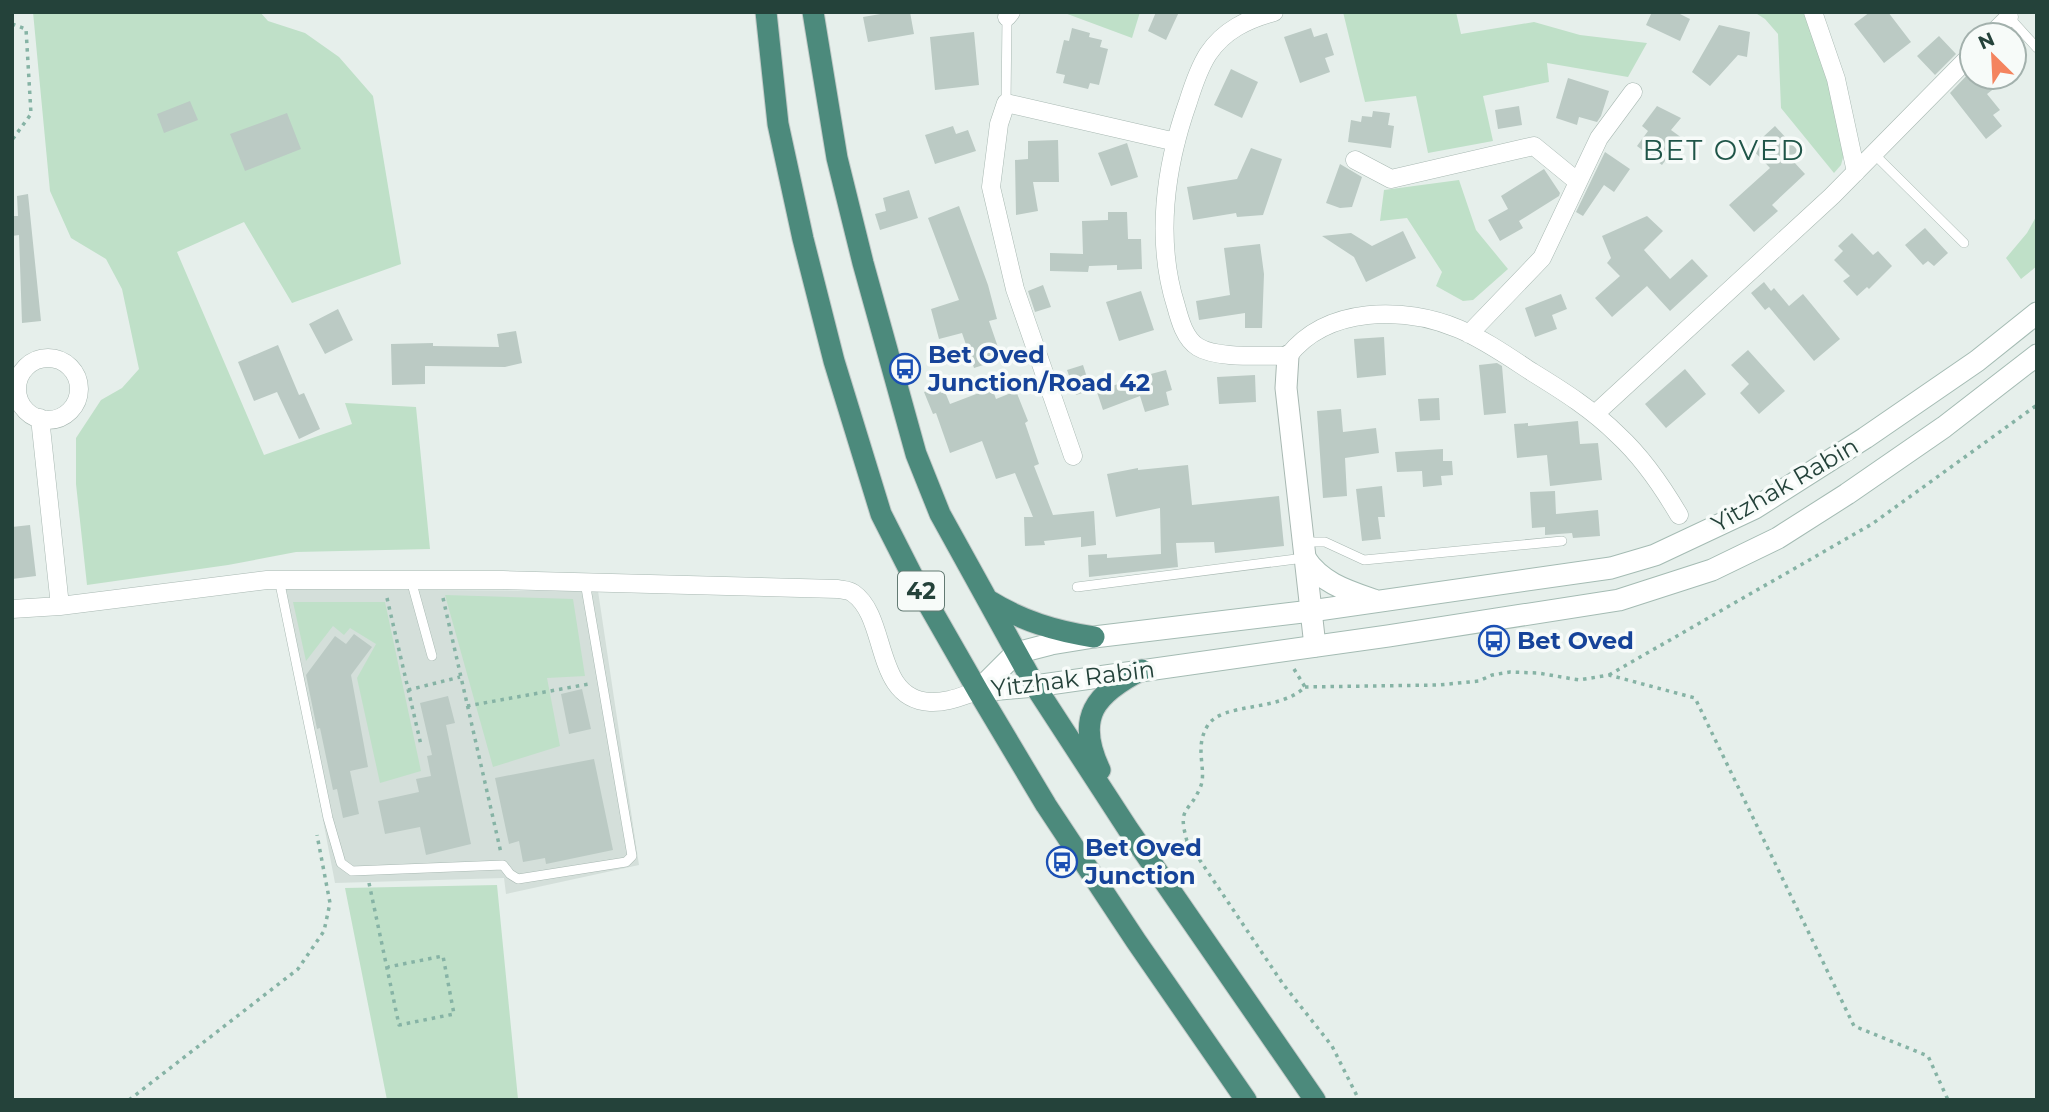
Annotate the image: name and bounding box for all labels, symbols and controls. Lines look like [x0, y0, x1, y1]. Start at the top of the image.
north arrow [1958, 21, 2028, 91]
text: N [1975, 27, 1998, 55]
district label: BET OVED [1642, 133, 1806, 167]
place label: Bet Oved Junction/Road 42 [927, 340, 1150, 397]
bus stop icon: Bet Oved Junction/Road 42 [888, 352, 922, 386]
street label: Yitzhak Rabin [1706, 431, 1863, 538]
road number: 42 [898, 572, 944, 610]
bus stop icon: Bet Oved [1477, 624, 1511, 658]
place label: Bet Oved [1517, 626, 1634, 655]
street label: Yitzhak Rabin [989, 654, 1156, 703]
place label: Bet Oved Junction [1084, 833, 1202, 890]
bus stop icon: Bet Oved Junction [1045, 845, 1079, 879]

